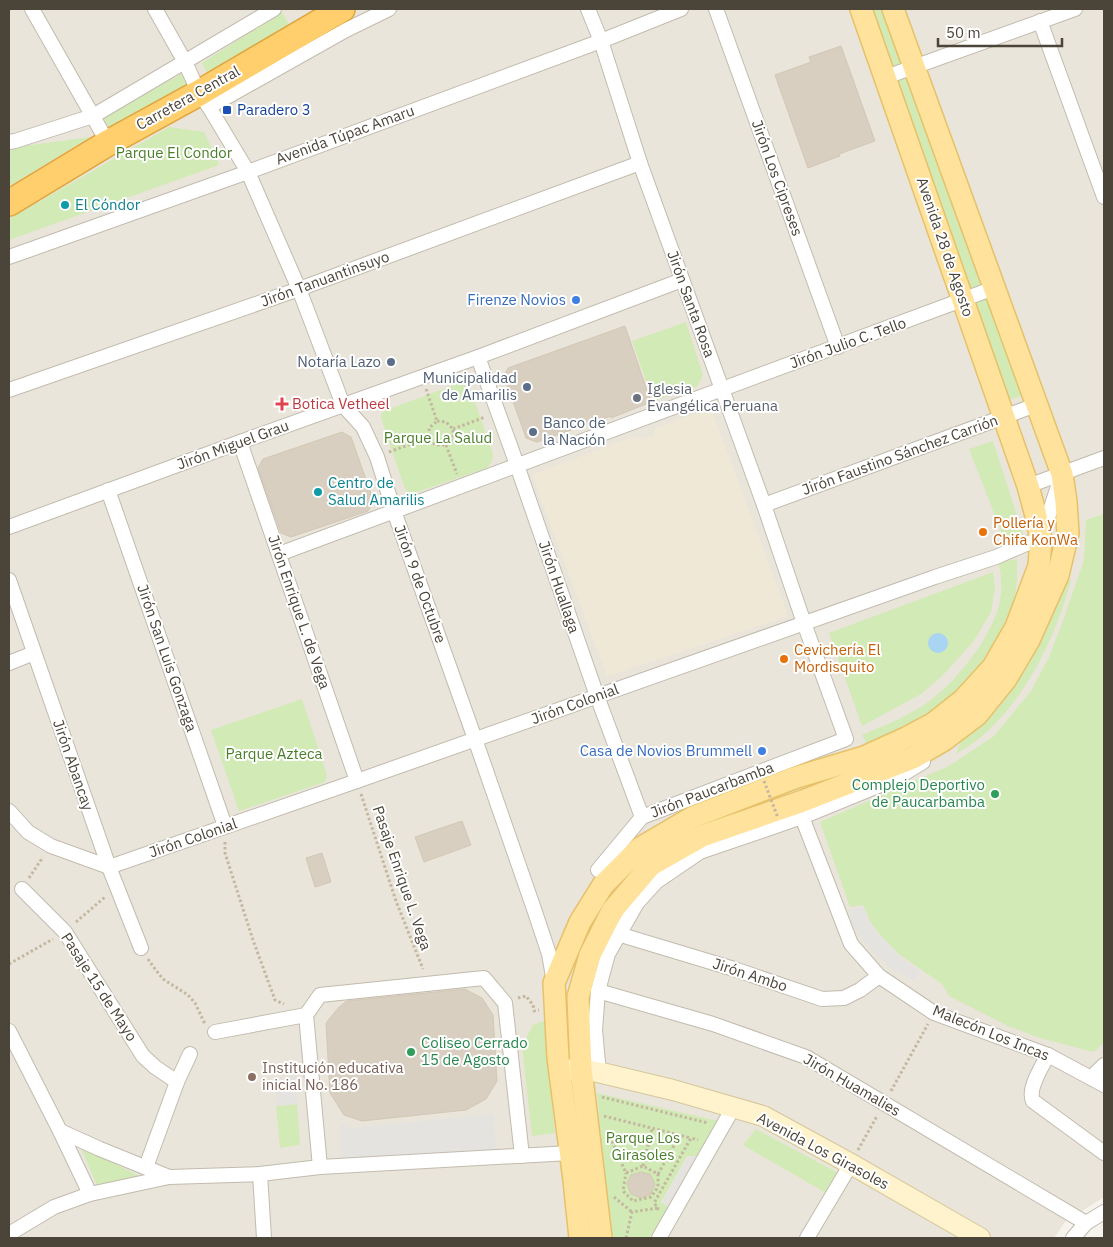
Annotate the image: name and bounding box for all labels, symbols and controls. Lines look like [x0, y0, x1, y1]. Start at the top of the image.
scale bar [938, 15, 1062, 47]
text: 50 m [946, 23, 981, 42]
street label: Carretera Central [133, 61, 243, 134]
place label: Paradero 3 [237, 100, 311, 119]
street label: Avenida Túpac Amaru [273, 101, 417, 168]
marker: Paradero 3 [221, 104, 233, 116]
street label: Jirón Los Cipreses [748, 117, 807, 238]
park label: Parque El Condor [116, 143, 233, 162]
street label: Avenida 28 de Agosto [913, 175, 978, 319]
place label: El Cóndor [75, 195, 141, 214]
marker: El Cóndor [59, 199, 71, 211]
street label: Jirón Tanuantinsuyo [258, 246, 392, 311]
street label: Jirón Santa Rosa [663, 248, 720, 360]
place label: Firenze Novios [467, 290, 566, 309]
marker: Firenze Novios [570, 294, 582, 306]
street label: Jirón Julio C. Tello [787, 313, 909, 372]
place label: Notaría Lazo [297, 352, 381, 371]
marker: Notaría Lazo [385, 356, 397, 368]
place label: Municipalidad de Amarilis [423, 368, 517, 404]
place label: Iglesia Evangélica Peruana [647, 379, 778, 415]
marker: Municipalidad de Amarilis [521, 381, 533, 393]
marker: Iglesia Evangélica Peruana [631, 392, 643, 404]
place label: Botica Vetheel [292, 394, 390, 413]
marker: Botica Vetheel [276, 398, 288, 410]
street label: Jirón Faustino Sánchez Carrión [799, 410, 1000, 499]
place label: Banco de la Nación [543, 413, 606, 449]
street label: Jirón Miguel Grau [174, 415, 291, 474]
marker: Banco de la Nación [527, 426, 539, 438]
park label: Parque La Salud [384, 428, 492, 447]
place label: Centro de Salud Amarilis [328, 473, 425, 509]
marker: Centro de Salud Amarilis [312, 486, 324, 498]
place label: Pollería y Chifa KonWa [993, 513, 1078, 549]
street label: Jirón 9 de Octubre [390, 522, 451, 646]
marker: Pollería y Chifa KonWa [977, 526, 989, 538]
street label: Jirón Enrique L. de Vega [264, 532, 335, 691]
street label: Jirón Huallaga [535, 538, 584, 636]
street label: Jirón San Luis Gonzaga [133, 582, 202, 734]
place label: Cevichería El Mordisquito [794, 640, 881, 676]
marker: Cevichería El Mordisquito [778, 653, 790, 665]
street label: Jirón Colonial [528, 679, 621, 728]
street label: Jirón Abancay [49, 717, 98, 813]
place label: Casa de Novios Brummell [580, 741, 752, 760]
park label: Parque Azteca [225, 744, 323, 763]
marker: Casa de Novios Brummell [756, 745, 768, 757]
street label: Jirón Paucarbamba [648, 757, 776, 822]
place label: Complejo Deportivo de Paucarbamba [852, 775, 985, 811]
marker: Complejo Deportivo de Paucarbamba [989, 788, 1001, 800]
street label: Pasaje Enrique L. Vega [369, 803, 436, 953]
street label: Jirón Colonial [146, 814, 239, 861]
street label: Pasaje 15 de Mayo [57, 929, 142, 1045]
street label: Jirón Ambo [711, 954, 790, 995]
street label: Malecón Los Incas [930, 1000, 1052, 1065]
place label: Coliseo Cerrado 15 de Agosto [421, 1033, 528, 1069]
marker: Coliseo Cerrado 15 de Agosto [405, 1046, 417, 1058]
street label: Jirón Huamalies [800, 1049, 904, 1120]
place label: Institución educativa inicial No. 186 [262, 1058, 404, 1094]
marker: Institución educativa inicial No. 186 [246, 1071, 258, 1083]
street label: Avenida Los Girasoles [754, 1108, 893, 1193]
park label: Parque Los Girasoles [606, 1128, 680, 1164]

